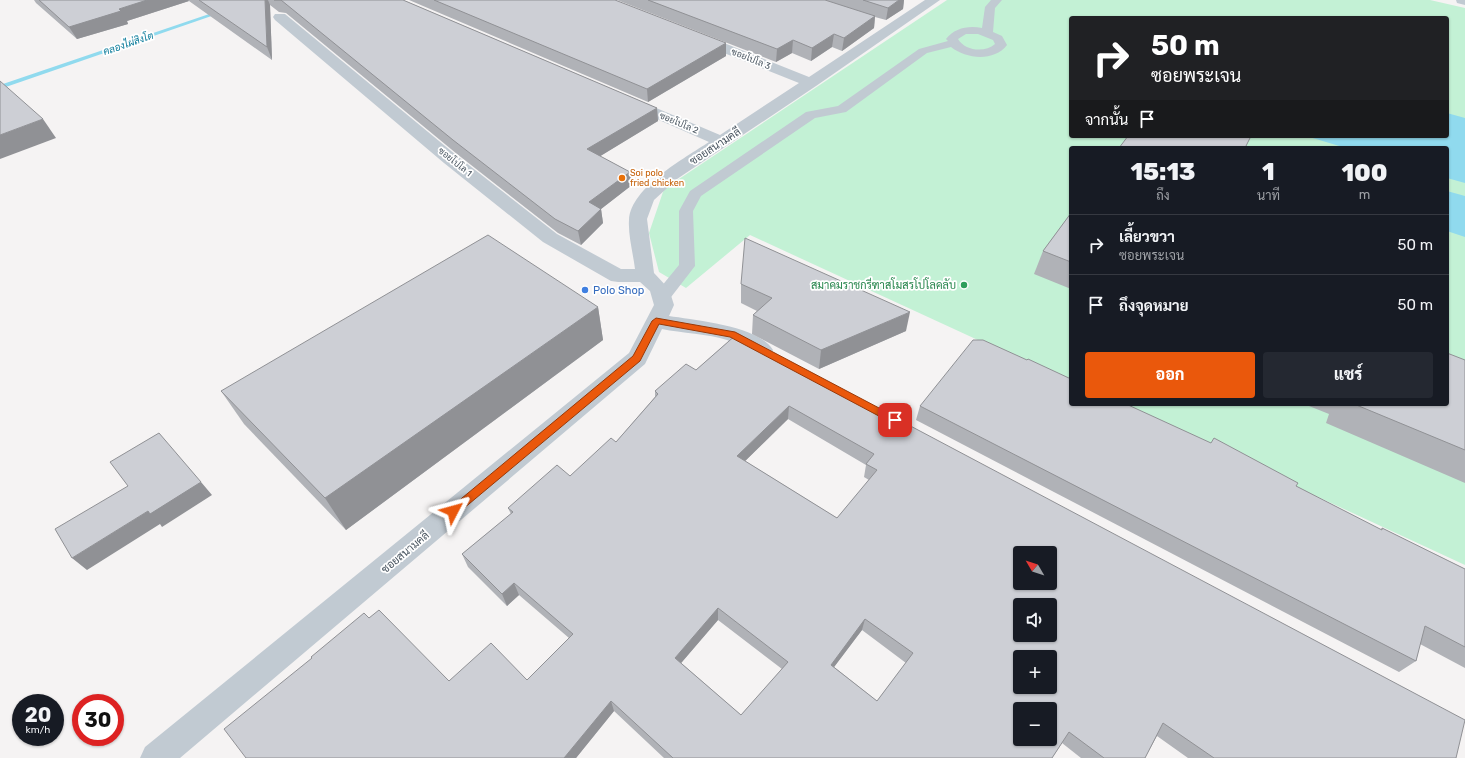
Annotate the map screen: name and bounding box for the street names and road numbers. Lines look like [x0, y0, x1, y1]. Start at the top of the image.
street label: ซอยโปโล 3 [730, 47, 772, 71]
street label: ซอยโปโล 2 [658, 110, 700, 136]
street label: ซอยสนามคลี [686, 123, 743, 168]
street label: ซอยโปโล 1 [436, 146, 474, 179]
street label: ซอยสนามคลี [378, 527, 432, 576]

